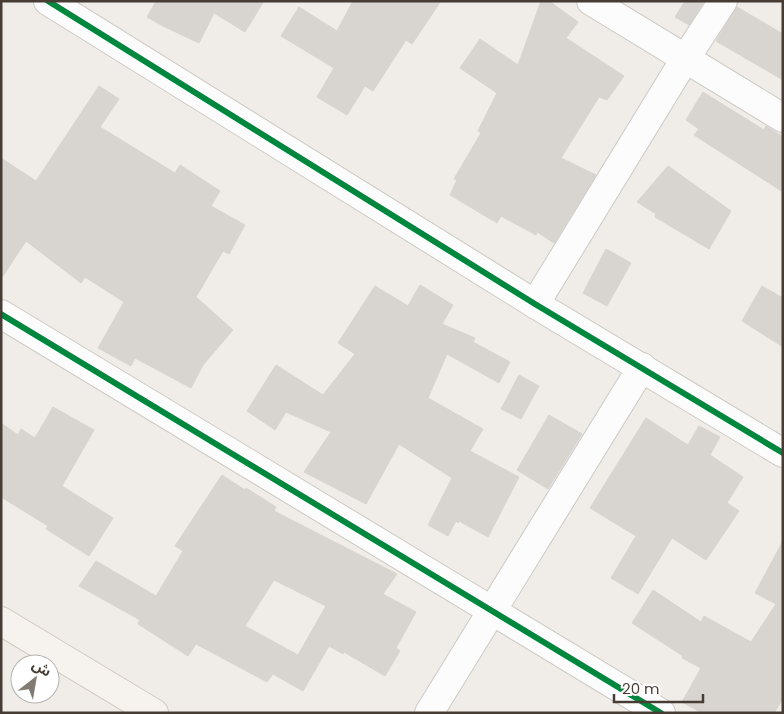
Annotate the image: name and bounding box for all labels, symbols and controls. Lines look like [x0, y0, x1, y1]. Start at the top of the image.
north arrow [10, 654, 60, 704]
text: ش [28, 654, 55, 681]
scale bar [614, 672, 703, 704]
text: 20 m [622, 678, 660, 699]

